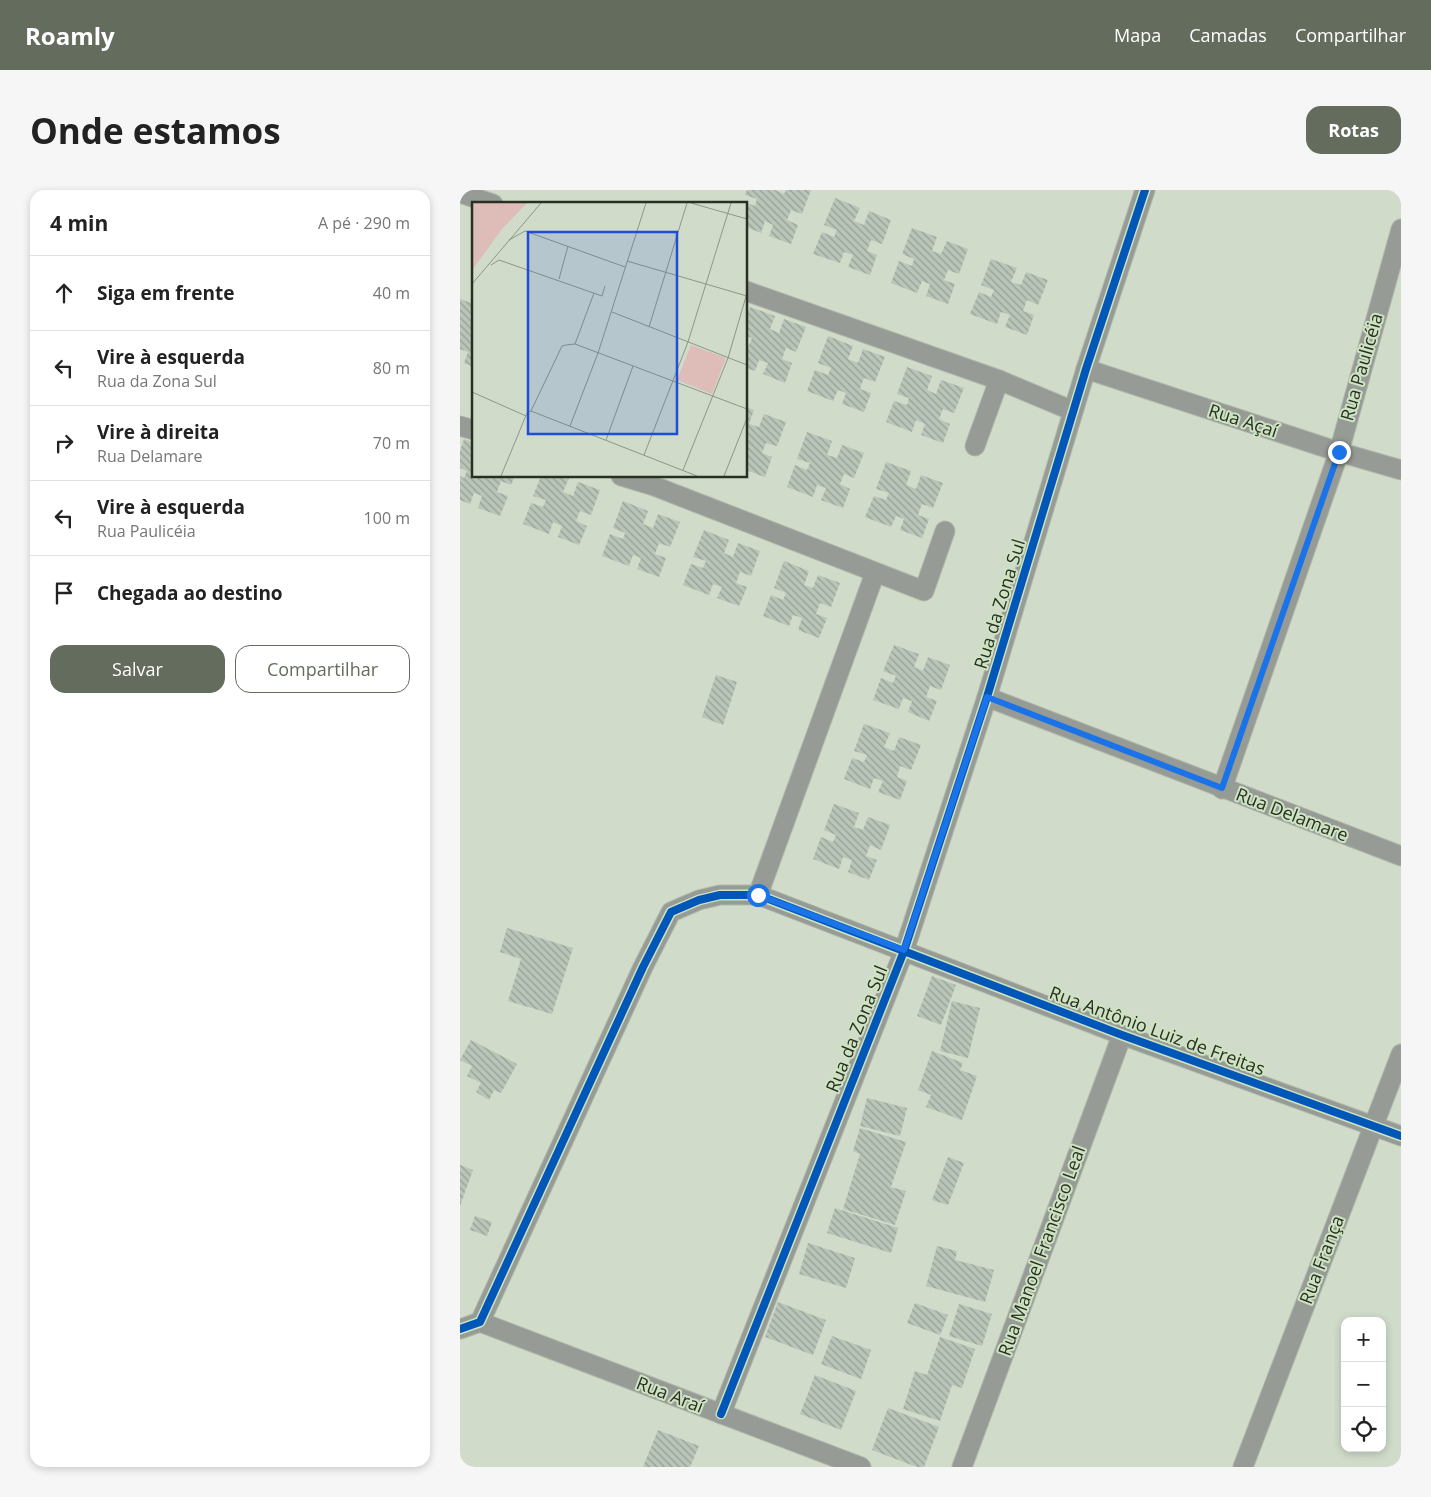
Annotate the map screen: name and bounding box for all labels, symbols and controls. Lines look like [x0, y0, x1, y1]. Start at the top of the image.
text: Roamly [25, 19, 115, 52]
text: Mapa [1114, 23, 1161, 47]
text: Camadas [1189, 23, 1267, 47]
text: Compartilhar [1295, 23, 1406, 47]
button: Rotas [1306, 106, 1401, 154]
text: Onde estamos [30, 107, 281, 154]
inset map [472, 202, 748, 478]
text: 4 min [50, 209, 108, 237]
text: A pé · 290 m [318, 212, 410, 234]
icon: ahead [50, 279, 78, 307]
text: Siga em frente [97, 280, 234, 306]
text: 40 m [373, 282, 410, 304]
street label: Rua Paulicéia [1334, 310, 1388, 423]
text: Vire à esquerda [97, 344, 245, 370]
icon: left [50, 354, 78, 382]
text: 80 m [373, 357, 410, 379]
text: Rua da Zona Sul [97, 370, 217, 392]
street label: Rua Açaí [1206, 398, 1281, 443]
text: Vire à direita [97, 419, 220, 445]
icon: right [50, 429, 78, 457]
text: 70 m [373, 432, 410, 454]
route end [1328, 441, 1351, 464]
text: Rua Delamare [97, 445, 202, 467]
text: Vire à esquerda [97, 494, 245, 520]
icon: left [50, 504, 78, 532]
text: 100 m [364, 507, 410, 529]
text: Rua Paulicéia [97, 520, 196, 542]
street label: Rua da Zona Sul [968, 536, 1030, 672]
icon: arrive [50, 579, 78, 607]
text: Chegada ao destino [97, 580, 283, 606]
button: Salvar [50, 645, 225, 693]
button: Compartilhar [235, 645, 410, 693]
street label: Rua Delamare [1233, 782, 1352, 847]
route start [747, 884, 770, 907]
street label: Rua da Zona Sul [820, 962, 892, 1096]
street label: Rua Antônio Luiz de Freitas [1046, 980, 1268, 1080]
street label: Rua Manoel Francisco Leal [992, 1142, 1090, 1359]
street label: Rua França [1293, 1212, 1349, 1307]
map controls [1341, 1317, 1386, 1452]
button: + [1341, 1317, 1386, 1362]
button: − [1341, 1362, 1386, 1407]
street label: Rua Araí [633, 1370, 708, 1418]
button: locate [1341, 1407, 1386, 1452]

